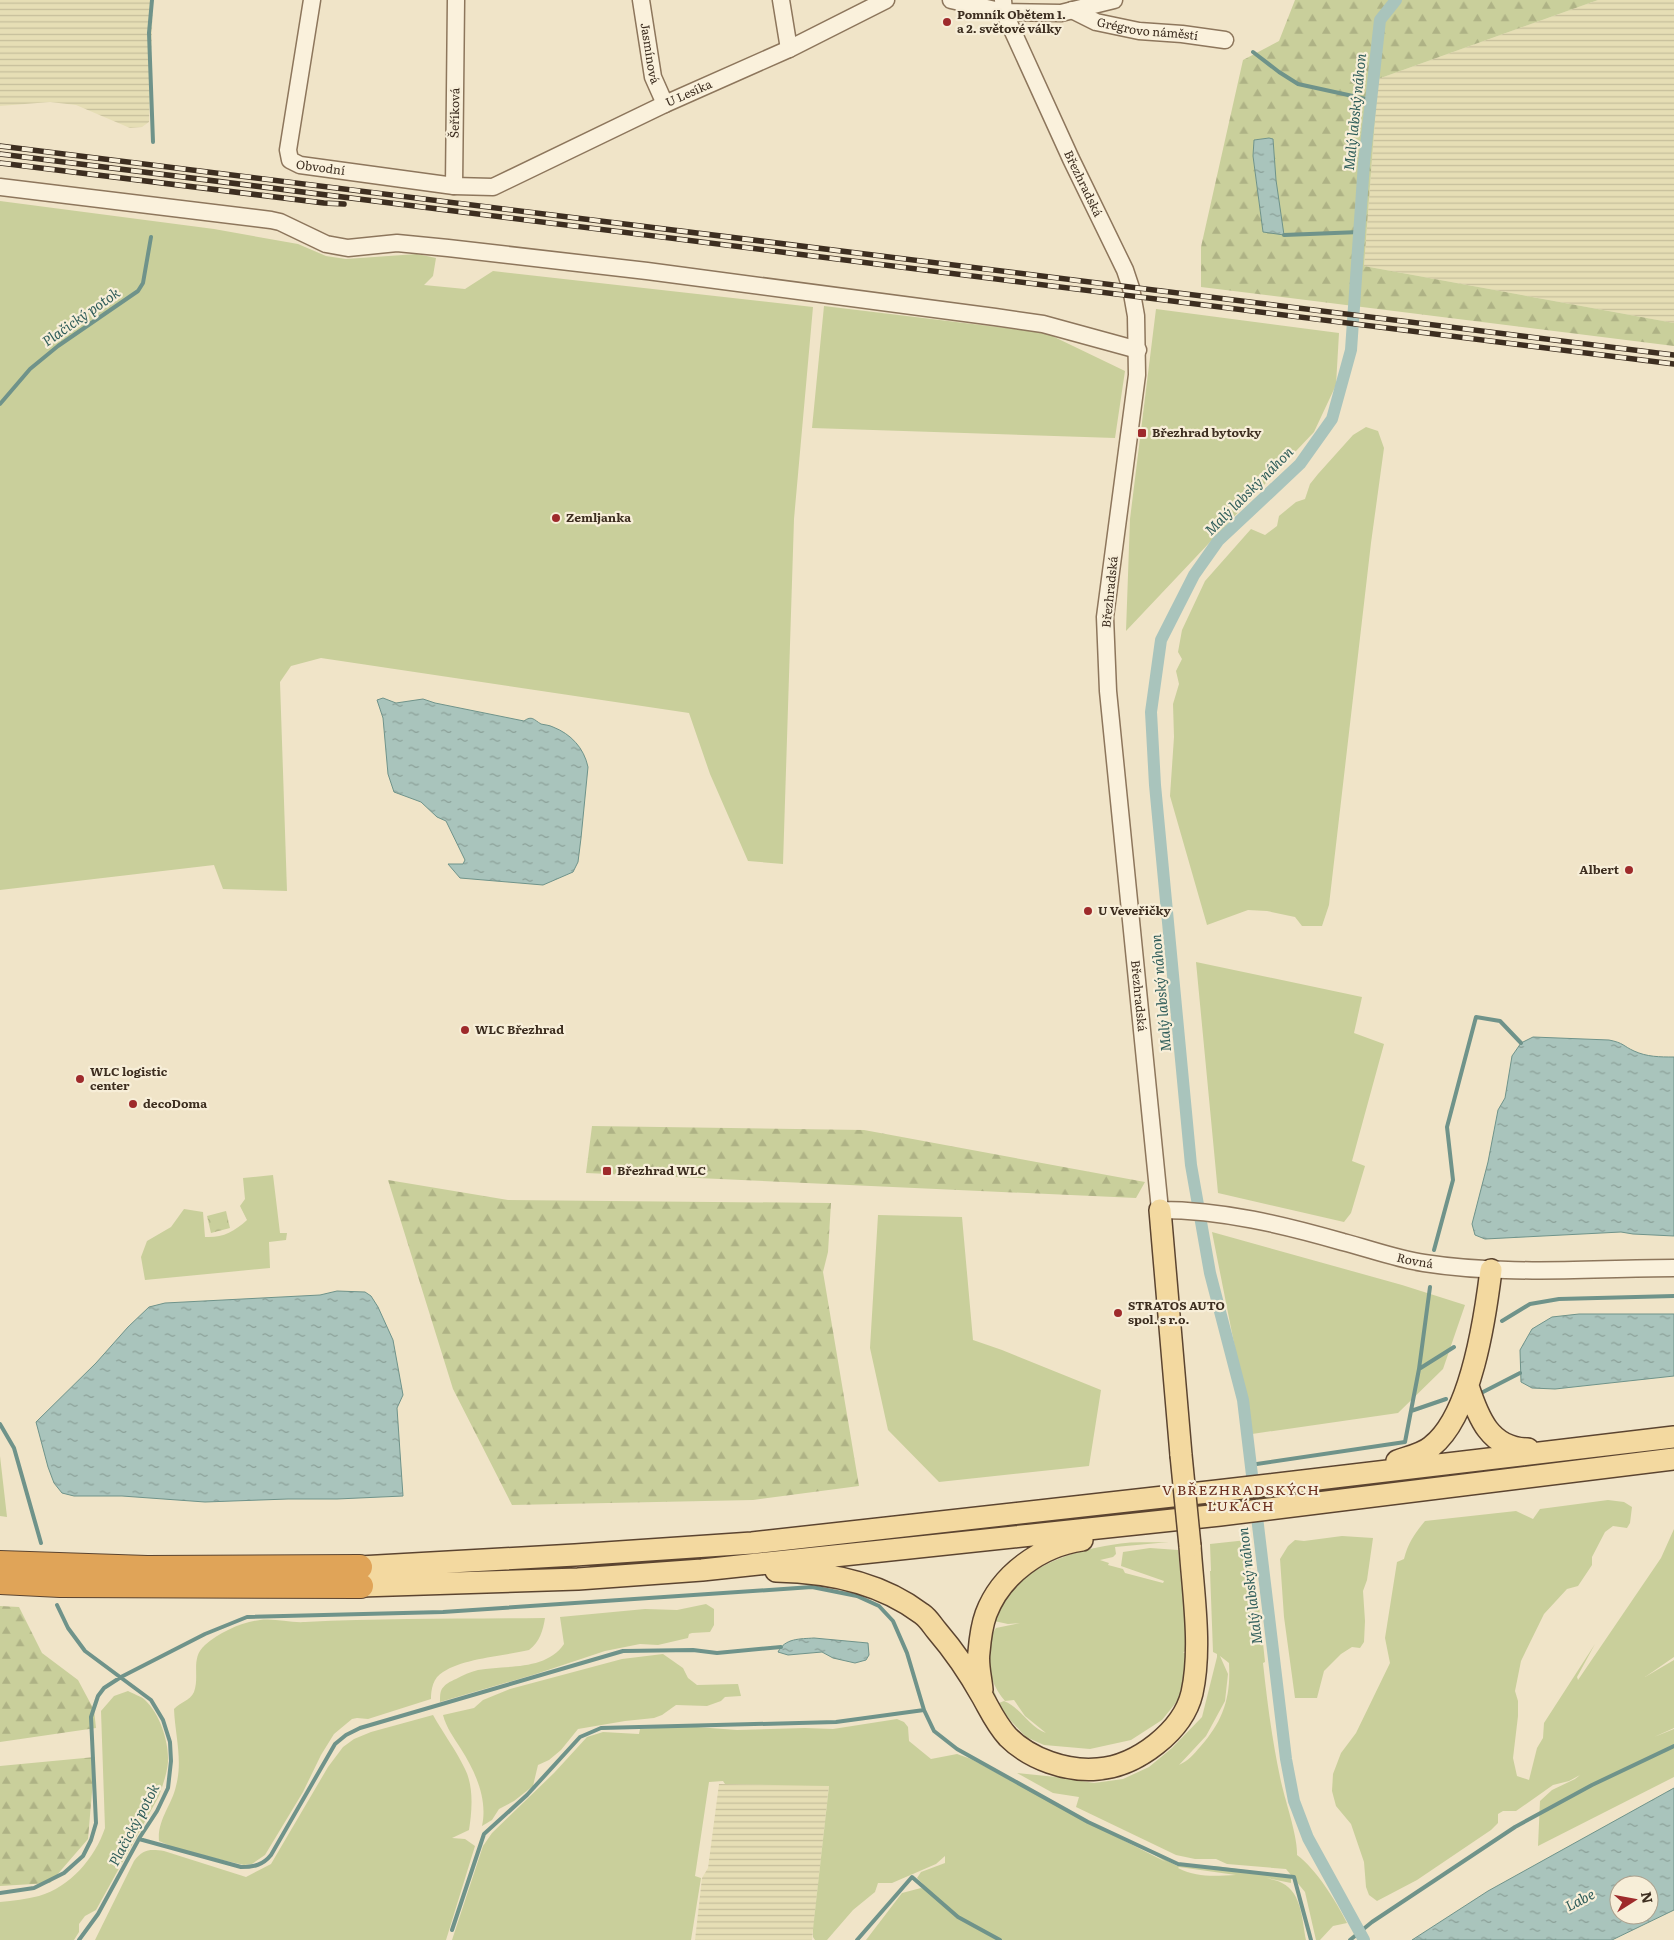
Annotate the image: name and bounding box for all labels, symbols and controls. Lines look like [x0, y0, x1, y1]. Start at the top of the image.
place label: Pomník Obětem 1. a 2. světové války [957, 5, 1066, 37]
street label: Grégrovo náměstí [1095, 12, 1200, 44]
marker: Pomník Obětem 1. a 2. světové války [941, 16, 953, 28]
street label: Jasmínová [637, 21, 665, 87]
water label: Malý labský náhon [1338, 52, 1370, 171]
street label: U Lesíka [662, 74, 715, 111]
street label: Šeříková [445, 87, 463, 138]
street label: Březhradská [1060, 147, 1108, 220]
street label: Obvodní [295, 155, 346, 179]
water label: Plačický potok [38, 282, 124, 350]
place label: Březhrad bytovky [1152, 423, 1262, 441]
marker: Březhrad bytovky [1136, 427, 1148, 439]
water label: Malý labský náhon [1200, 441, 1297, 539]
place label: Zemljanka [566, 508, 631, 526]
marker: Zemljanka [550, 512, 562, 524]
street label: Březhradská [1096, 555, 1122, 629]
place label: Albert [1579, 860, 1620, 878]
marker: Albert [1623, 864, 1635, 876]
place label: U Veveřičky [1098, 901, 1171, 919]
marker: U Veveřičky [1082, 905, 1094, 917]
water label: Malý labský náhon [1145, 933, 1175, 1053]
street label: Březhradská [1127, 959, 1152, 1033]
place label: WLC Březhrad [475, 1020, 564, 1038]
marker: WLC Březhrad [459, 1024, 471, 1036]
place label: WLC logistic center [90, 1062, 168, 1094]
marker: WLC logistic center [74, 1073, 86, 1085]
place label: decoDoma [143, 1094, 207, 1112]
marker: decoDoma [127, 1098, 139, 1110]
place label: Březhrad WLC [617, 1161, 706, 1179]
marker: Březhrad WLC [601, 1165, 613, 1177]
street label: Rovná [1395, 1248, 1435, 1272]
place label: STRATOS AUTO spol. s r.o. [1128, 1296, 1225, 1328]
marker: STRATOS AUTO spol. s r.o. [1112, 1307, 1124, 1319]
district label: V BŘEZHRADSKÝCH LUKÁCH [1162, 1479, 1320, 1515]
water label: Malý labský náhon [1232, 1526, 1266, 1646]
water label: Plačický potok [103, 1780, 163, 1869]
north arrow [1609, 1875, 1659, 1925]
water label: Labe [1561, 1883, 1598, 1915]
text: N [1637, 1890, 1659, 1905]

